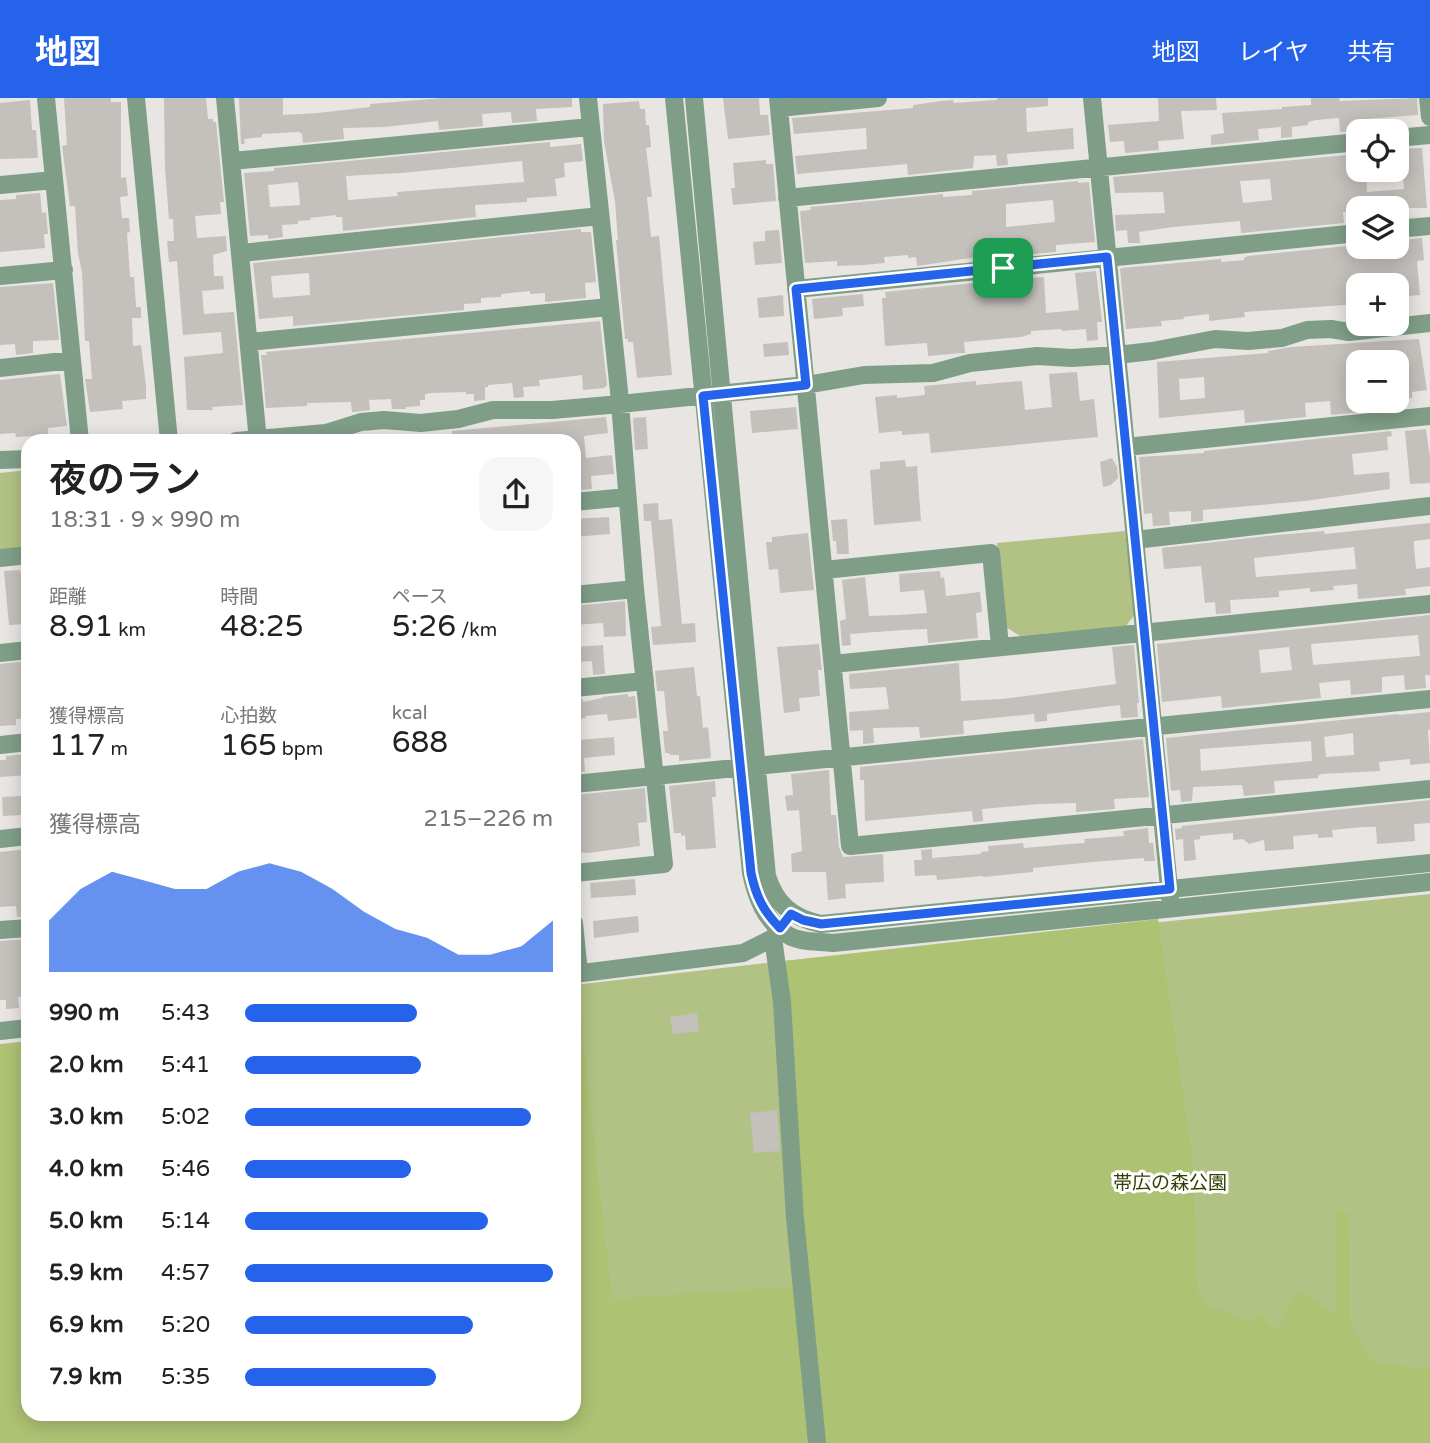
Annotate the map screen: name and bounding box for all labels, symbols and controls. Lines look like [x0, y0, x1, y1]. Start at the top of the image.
text: 地図 [35, 33, 101, 72]
text: 地図 [1152, 38, 1200, 67]
text: レイヤ [1238, 38, 1309, 67]
text: 共有 [1347, 38, 1395, 67]
map controls [1346, 119, 1409, 413]
button: locate [1346, 119, 1409, 182]
button: layers [1346, 196, 1409, 259]
pin [973, 238, 1033, 298]
icon: arrive [984, 249, 1022, 287]
button: + [1346, 273, 1409, 336]
button: − [1346, 350, 1409, 413]
text: 夜のラン [49, 457, 201, 503]
button: share [479, 457, 553, 531]
text: 18:31 · 9 × 990 m [49, 506, 240, 534]
text: 距離 [49, 586, 87, 608]
text: 時間 [220, 586, 258, 608]
text: ペース [392, 586, 448, 608]
text: 8.91 [49, 608, 113, 645]
text: 48:25 [220, 608, 304, 645]
text: 5:26 [392, 608, 456, 645]
text: km [113, 619, 146, 641]
text: /km [456, 619, 497, 641]
text: kcal [392, 702, 427, 724]
text: 獲得標高 [49, 705, 125, 727]
text: 心拍数 [220, 705, 277, 727]
text: 688 [392, 724, 448, 761]
text: 117 [49, 727, 106, 764]
text: 165 [220, 727, 277, 764]
text: m [106, 738, 128, 760]
text: bpm [277, 738, 323, 760]
text: 215–226 m [424, 805, 553, 833]
text: 獲得標高 [49, 811, 141, 839]
text: 990 m [49, 999, 119, 1027]
text: 5:43 [161, 999, 210, 1027]
text: 2.0 km [49, 1051, 124, 1079]
text: 5:41 [161, 1051, 210, 1079]
text: 3.0 km [49, 1103, 124, 1131]
text: 5:02 [161, 1103, 210, 1131]
text: 4.0 km [49, 1155, 124, 1183]
text: 5:46 [161, 1155, 210, 1183]
park label: 帯広の森公園 [1113, 1172, 1227, 1194]
text: 5.0 km [49, 1207, 123, 1235]
text: 5:14 [161, 1207, 210, 1235]
text: 5.9 km [49, 1259, 123, 1287]
text: 4:57 [161, 1259, 210, 1287]
text: 6.9 km [49, 1311, 124, 1339]
text: 5:20 [161, 1311, 210, 1339]
text: 7.9 km [49, 1363, 122, 1391]
text: 5:35 [161, 1363, 210, 1391]

